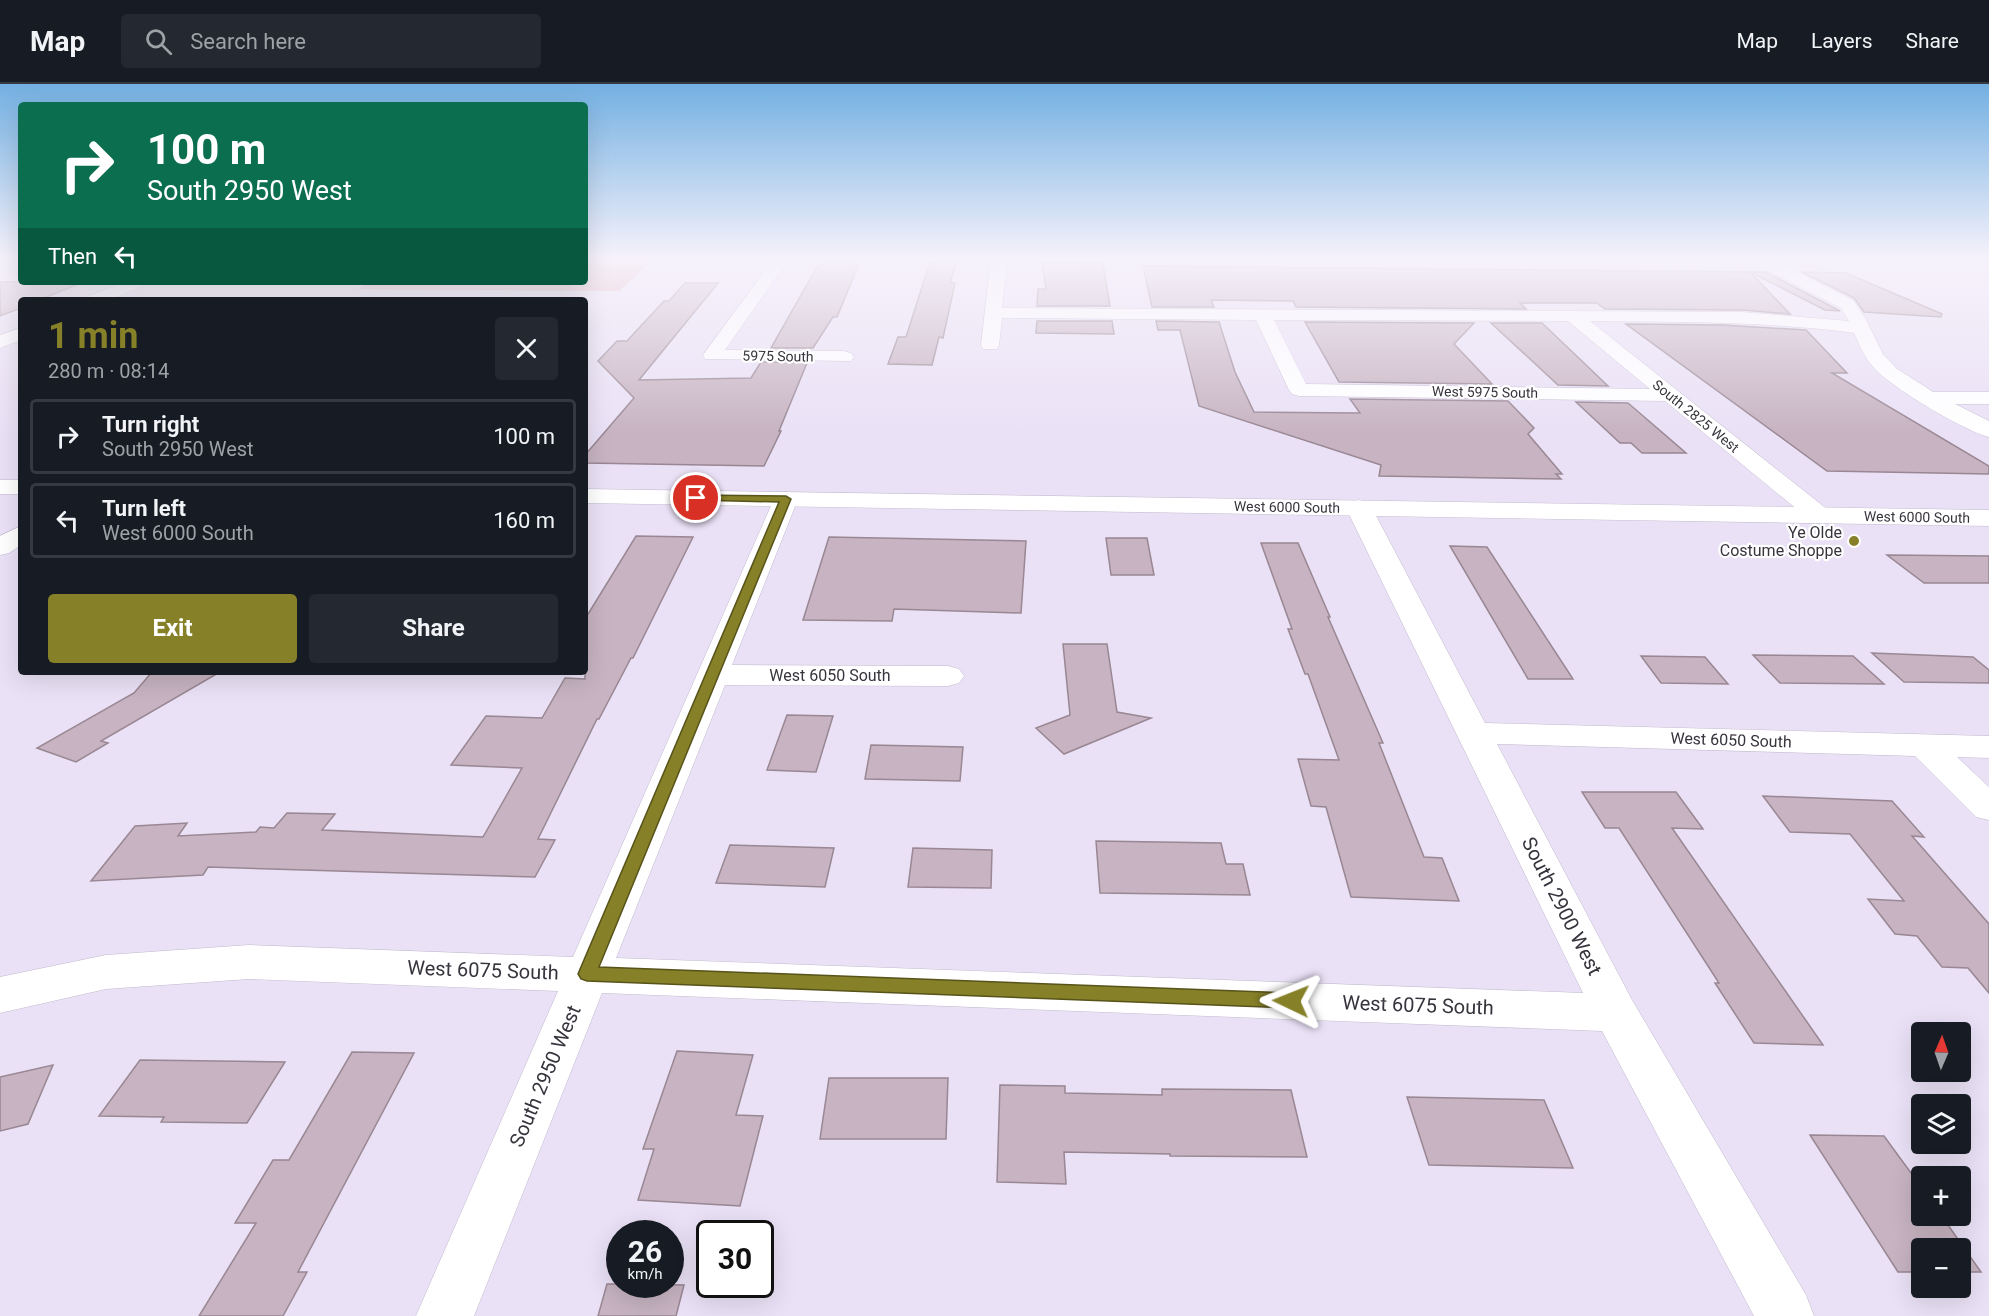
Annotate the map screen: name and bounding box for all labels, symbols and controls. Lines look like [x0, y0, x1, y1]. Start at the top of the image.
search box [121, 14, 541, 68]
text: Map [30, 25, 85, 58]
icon: search [142, 25, 175, 58]
text: Search here [190, 29, 306, 54]
text: Map [1736, 29, 1778, 53]
text: Layers [1811, 29, 1872, 53]
text: Share [1905, 29, 1959, 53]
text: 100 m [147, 125, 266, 174]
icon: right [48, 126, 126, 204]
text: South 2950 West [147, 175, 352, 207]
icon: left [109, 240, 142, 273]
text: Then [48, 244, 97, 269]
text: 1 min [48, 315, 139, 357]
button: close [495, 317, 558, 380]
street label: 5975 South [742, 347, 814, 365]
text: 280 m · 08:14 [48, 359, 169, 383]
street label: South 2825 West [1650, 376, 1743, 456]
street label: West 5975 South [1432, 383, 1538, 401]
text: Turn right [102, 412, 199, 437]
icon: right [51, 420, 84, 453]
text: 100 m [493, 424, 555, 449]
text: South 2950 West [102, 437, 254, 461]
pin [670, 472, 721, 523]
icon: arrive [679, 481, 712, 514]
text: Turn left [102, 496, 186, 521]
street label: West 6000 South [1234, 498, 1340, 516]
icon: left [51, 504, 84, 537]
text: 160 m [493, 508, 555, 533]
street label: West 6000 South [1864, 508, 1970, 526]
text: West 6000 South [102, 521, 254, 545]
place label: Ye Olde Costume Shoppe [1720, 523, 1842, 560]
marker: Ye Olde Costume Shoppe [1847, 534, 1861, 548]
button: Exit [48, 594, 297, 663]
button: Share [309, 594, 558, 663]
street label: West 6050 South [769, 666, 891, 685]
street label: West 6050 South [1670, 728, 1792, 752]
street label: South 2900 West [1517, 833, 1607, 979]
street label: West 6075 South [407, 955, 559, 985]
position arrow [1259, 969, 1323, 1033]
street label: West 6075 South [1342, 990, 1494, 1020]
street label: South 2950 West [504, 1002, 586, 1150]
north arrow [1911, 1022, 1971, 1082]
map controls [1911, 1022, 1971, 1298]
button: layers [1911, 1094, 1971, 1154]
button: + [1911, 1166, 1971, 1226]
speed limit sign: 30 [696, 1220, 774, 1298]
text: 26 [628, 1234, 662, 1269]
button: − [1911, 1238, 1971, 1298]
text: km/h [627, 1265, 663, 1283]

